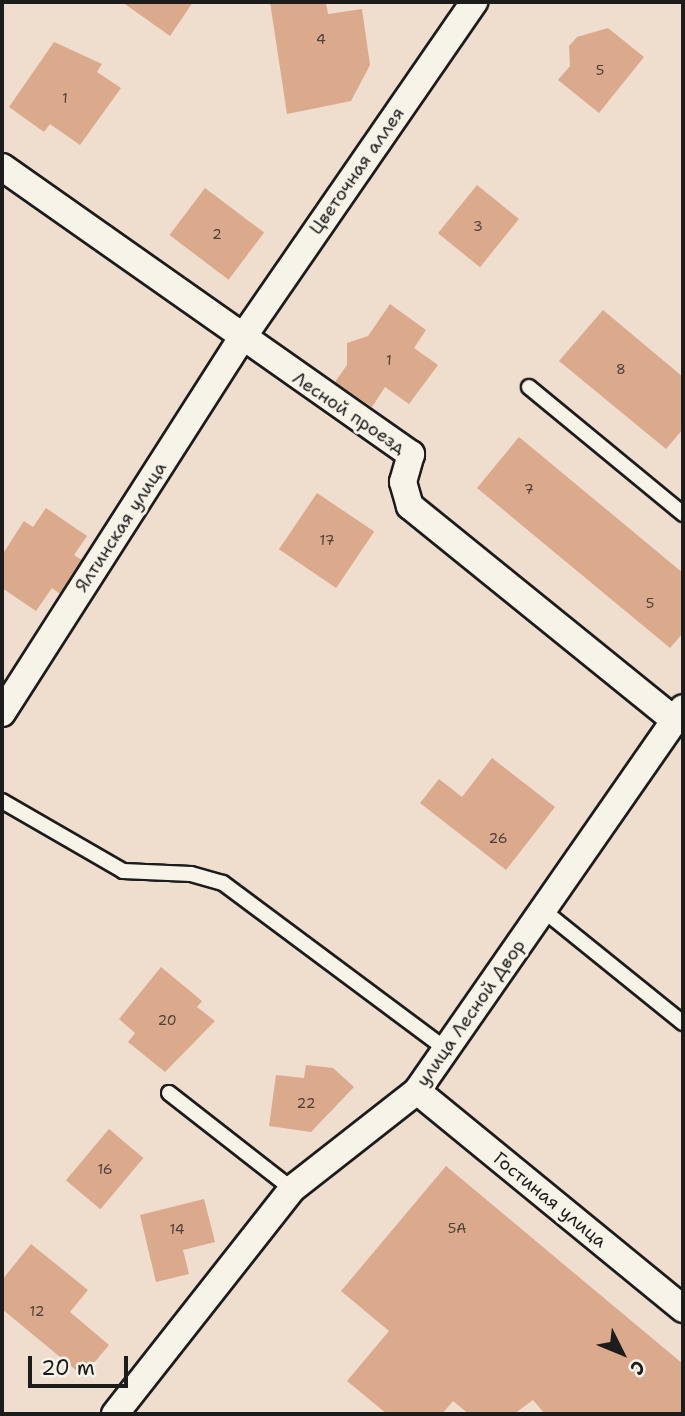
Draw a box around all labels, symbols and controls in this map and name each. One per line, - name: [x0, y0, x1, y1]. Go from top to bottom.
- house number: 4: [316, 31, 326, 47]
- house number: 5: [596, 62, 604, 78]
- house number: 1: [62, 90, 68, 106]
- street label: Цветочная аллея: [305, 103, 409, 239]
- house number: 3: [473, 218, 483, 234]
- house number: 2: [212, 226, 222, 242]
- house number: 1: [386, 352, 392, 368]
- house number: 8: [616, 361, 626, 377]
- street label: Лесной проезд: [288, 367, 410, 459]
- street label: Ялтинская улица: [71, 458, 171, 596]
- house number: 7: [524, 481, 534, 497]
- house number: 17: [320, 532, 334, 548]
- house number: 5: [646, 595, 654, 611]
- house number: 26: [489, 830, 507, 846]
- street label: улица Лесной Двор: [412, 935, 530, 1091]
- house number: 20: [157, 1012, 177, 1028]
- house number: 22: [297, 1095, 315, 1111]
- street label: Гостиная улица: [489, 1148, 611, 1252]
- house number: 16: [97, 1161, 113, 1177]
- house number: 5А: [448, 1220, 466, 1236]
- house number: 14: [169, 1221, 185, 1237]
- house number: 12: [30, 1303, 44, 1319]
- north arrow: [587, 1318, 657, 1388]
- scale bar: [32, 1342, 131, 1386]
- text: 20 m: [41, 1354, 95, 1382]
- text: С: [625, 1355, 651, 1380]

